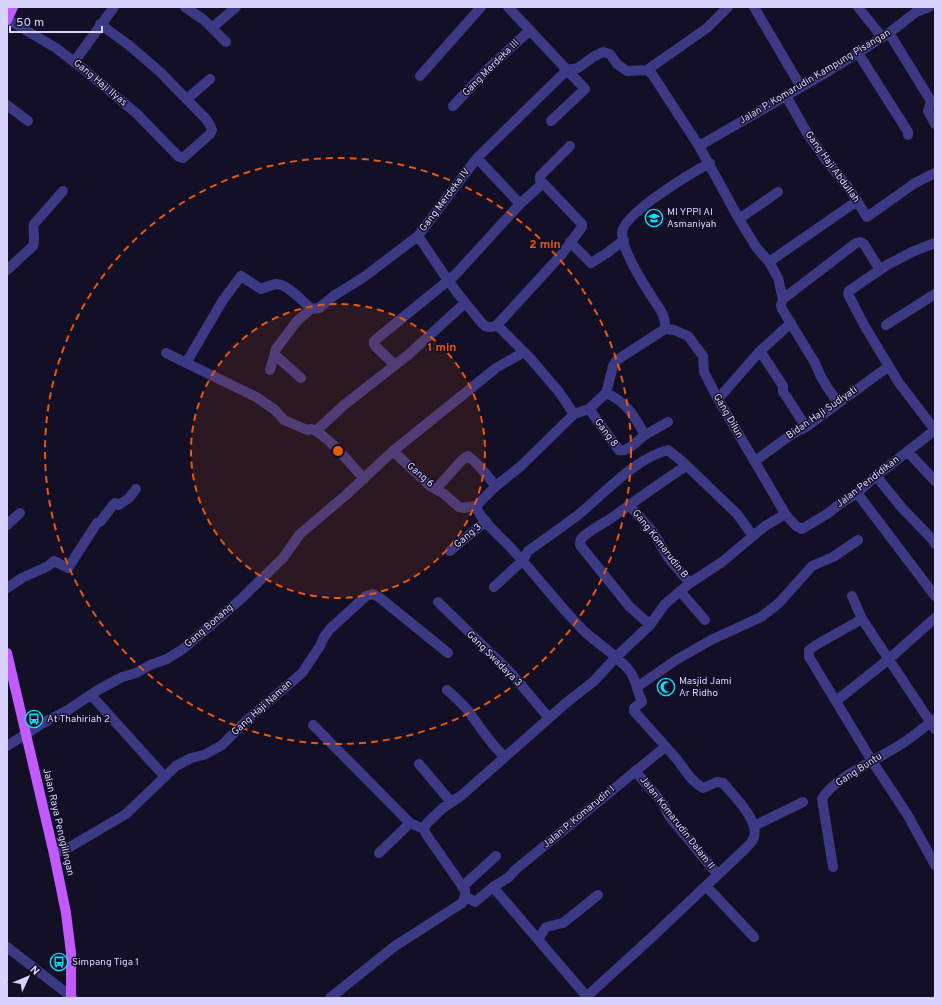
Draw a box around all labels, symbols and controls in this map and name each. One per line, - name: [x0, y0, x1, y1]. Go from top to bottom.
- scale bar: [10, 8, 102, 34]
- text: 50 m: [16, 15, 44, 31]
- street label: Jalan P. Komarudin Kampung Pisangan: [737, 26, 893, 128]
- street label: Gang Merdeka III: [460, 37, 522, 99]
- street label: Gang Haji Ilyas: [70, 57, 130, 109]
- street label: Gang Haji Abdullah: [802, 129, 862, 205]
- street label: Gang Merdeka IV: [417, 165, 473, 234]
- place label: MI YPPI Al Asmaniyah: [667, 206, 717, 231]
- school or university icon: MI YPPI Al Asmaniyah: [644, 208, 664, 228]
- text: 2 min: [529, 237, 561, 253]
- text: 1 min: [428, 340, 456, 356]
- street label: Bidan Haji Sudiyati: [784, 384, 860, 442]
- street label: Gang Dilun: [710, 391, 746, 441]
- street label: Gang 8: [591, 416, 621, 450]
- centre of rings: [331, 444, 345, 458]
- street label: Jalan Pendidikan: [834, 453, 902, 511]
- street label: Gang 6: [404, 460, 436, 490]
- street label: Gang Komarudin B: [629, 507, 691, 581]
- street label: Gang 3: [452, 521, 484, 551]
- street label: Gang Bonang: [182, 601, 236, 651]
- street label: Gang Swadaya 3: [463, 628, 525, 690]
- place label: Masjid Jami Ar Ridho: [679, 675, 732, 700]
- street label: Gang Haji Naman: [229, 677, 295, 739]
- mosque icon: Masjid Jami Ar Ridho: [656, 677, 676, 697]
- bus stop icon: At Thahiriah 2: [24, 709, 44, 729]
- place label: At Thahiriah 2: [47, 713, 110, 726]
- street label: Gang Buntu: [833, 750, 885, 790]
- street label: Jalan Raya Penggilingan: [39, 767, 77, 877]
- street label: Jalan Komarudin Dalam II: [637, 774, 717, 872]
- street label: Jalan P. Komarudin I: [540, 783, 618, 851]
- bus stop icon: Simpang Tiga 1: [49, 952, 69, 972]
- place label: Simpang Tiga 1: [72, 956, 139, 969]
- north arrow: [8, 957, 48, 997]
- text: N: [27, 963, 42, 978]

